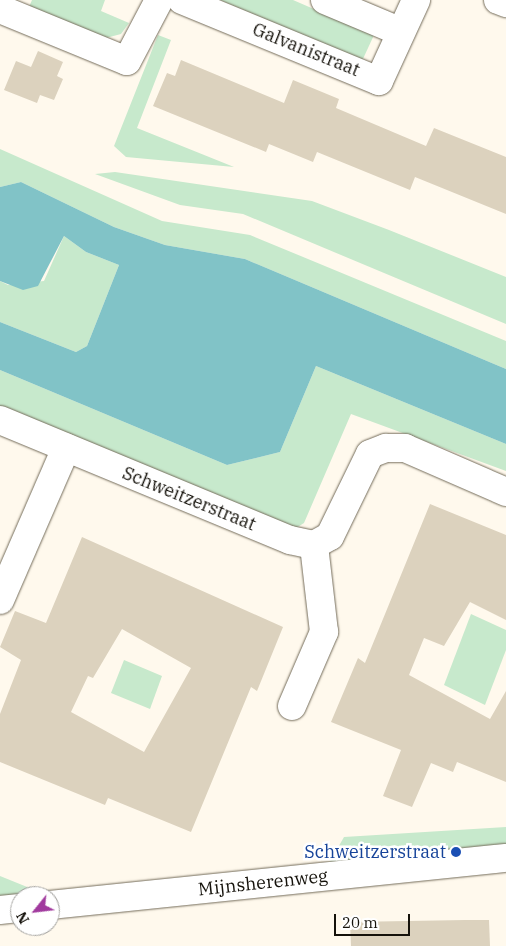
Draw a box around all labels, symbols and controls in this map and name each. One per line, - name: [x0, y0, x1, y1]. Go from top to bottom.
- street label: Galvanistraat: [249, 19, 363, 81]
- street label: Schweitzerstraat: [119, 462, 259, 536]
- place label: Schweitzerstraat: [304, 841, 446, 863]
- marker: Schweitzerstraat: [450, 846, 462, 858]
- street label: Mijnsherenweg: [197, 865, 329, 901]
- north arrow: [10, 886, 60, 936]
- scale bar: [336, 904, 412, 936]
- text: N: [12, 909, 33, 927]
- text: 20 m: [342, 913, 378, 932]

